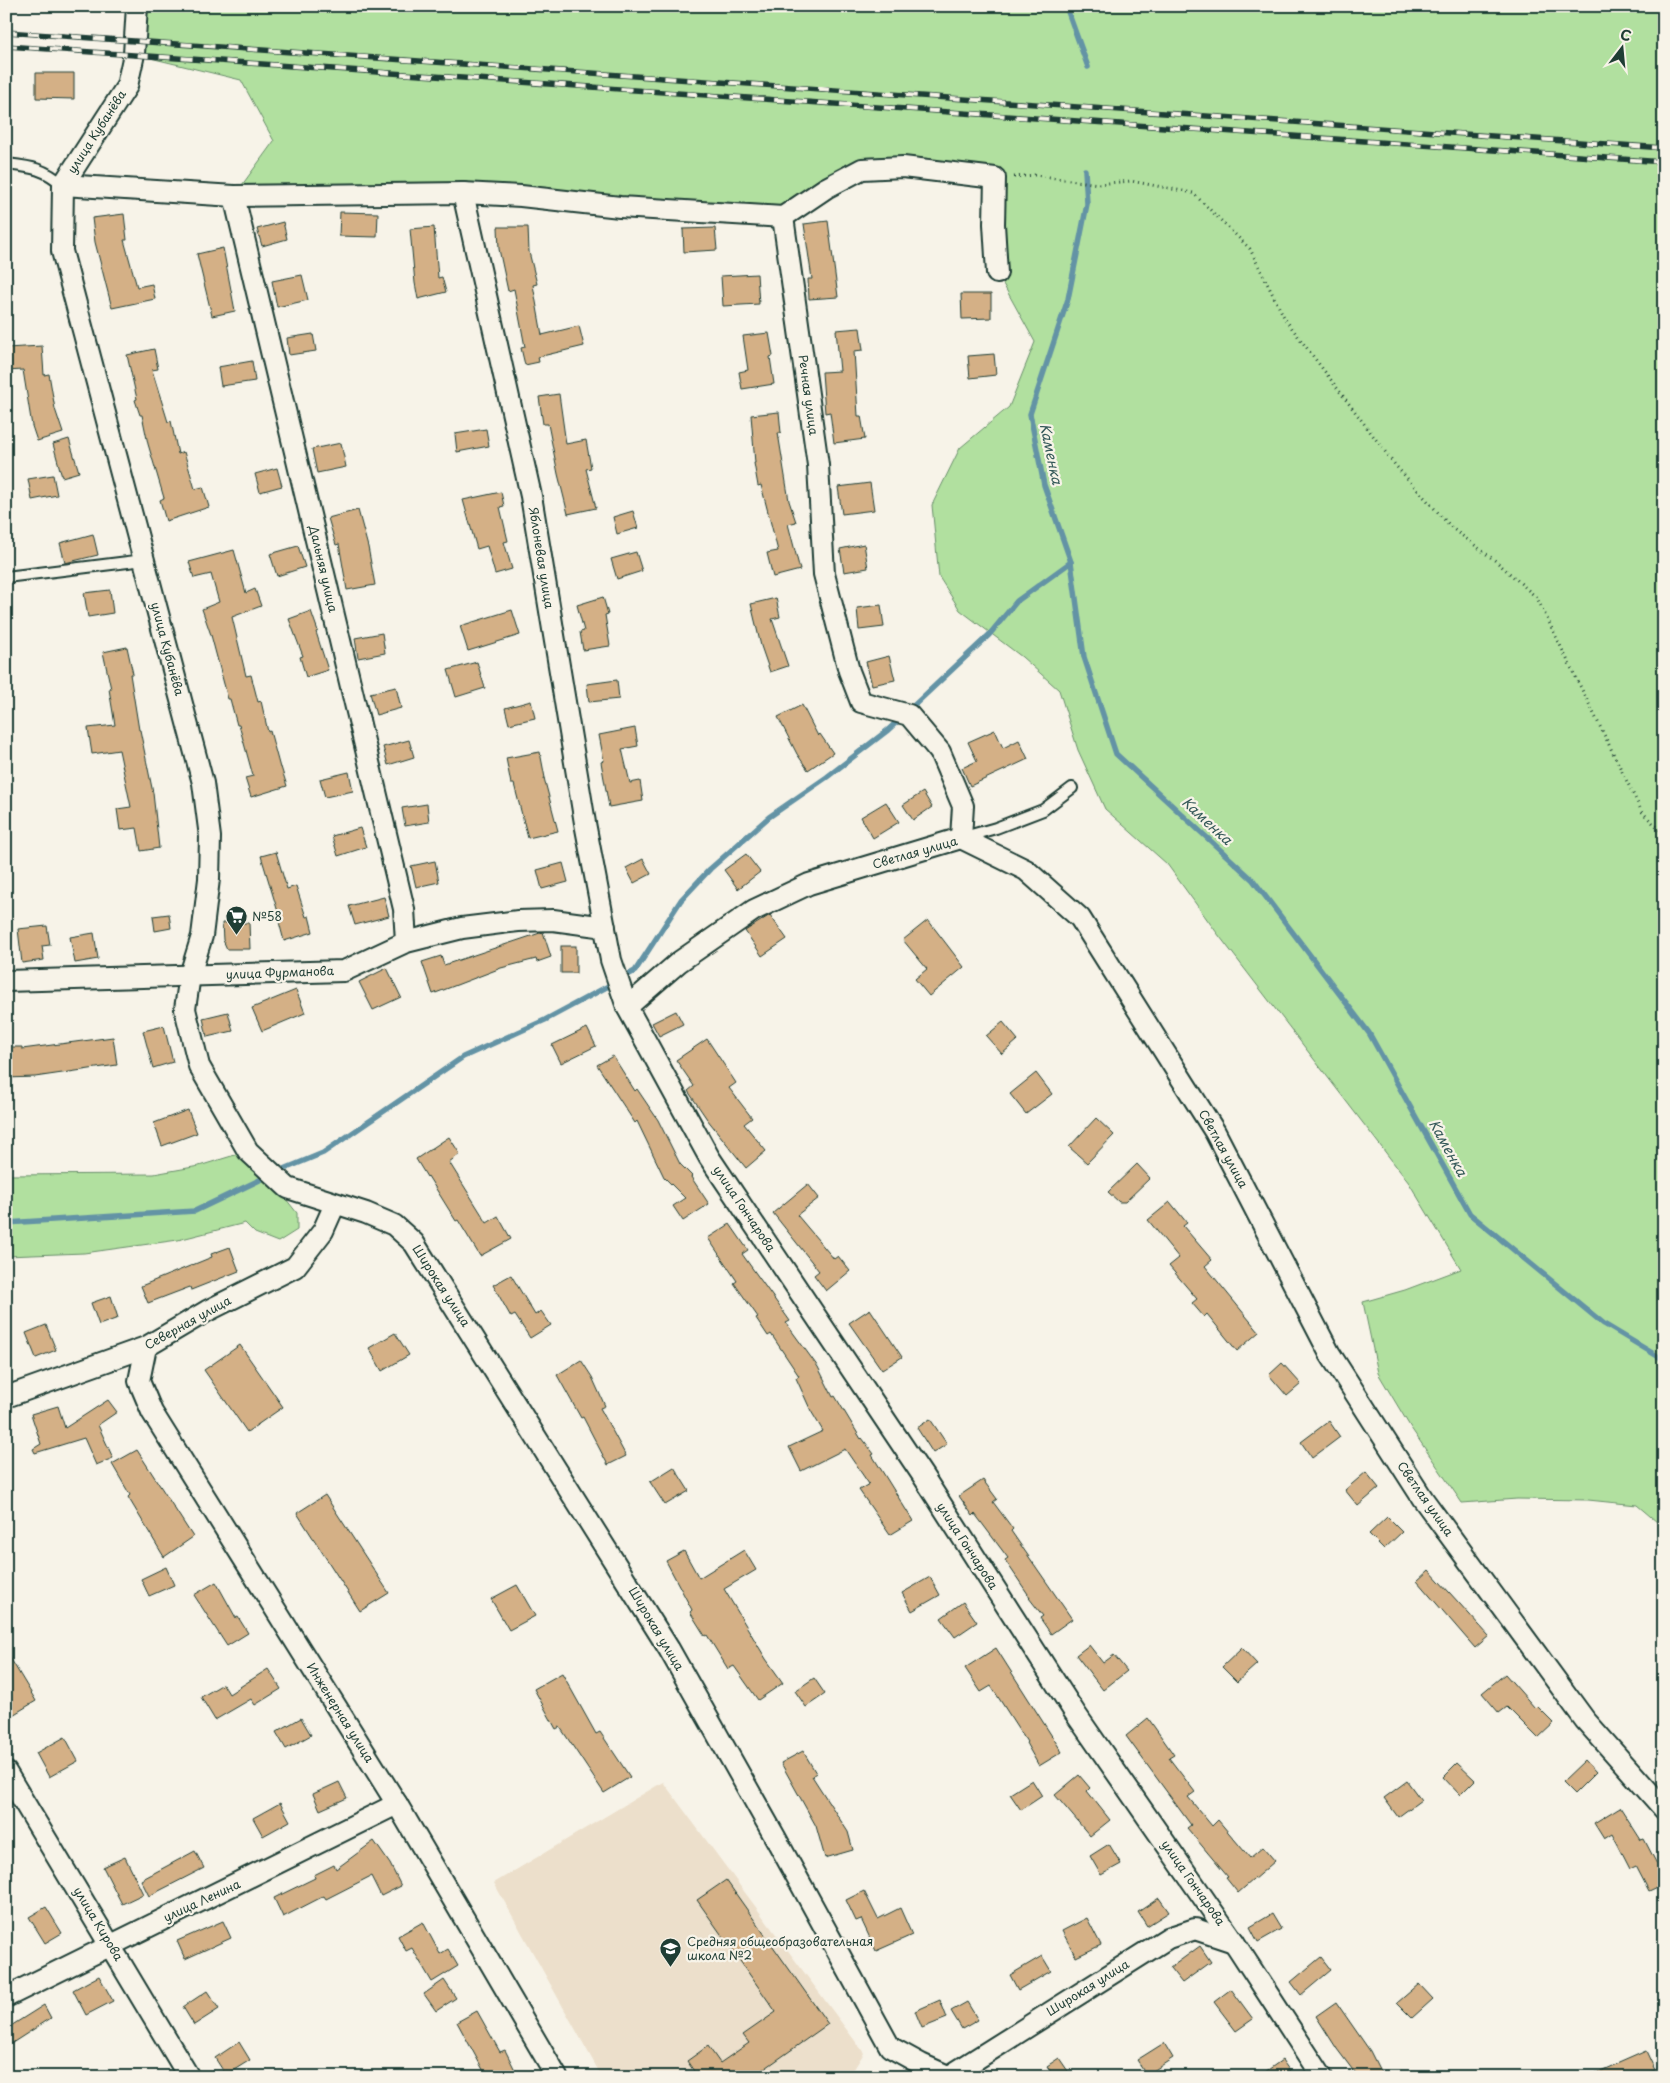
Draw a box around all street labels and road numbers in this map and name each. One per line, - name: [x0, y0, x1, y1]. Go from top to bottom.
- street label: улица Кубанёва: [62, 86, 130, 177]
- street label: Речная улица: [794, 354, 824, 437]
- street label: Яблоневая улица: [525, 506, 559, 610]
- street label: Дальняя улица: [305, 523, 343, 614]
- street label: улица Кубанёва: [147, 600, 189, 698]
- street label: Светлая улица: [870, 831, 960, 873]
- street label: улица Фурманова: [226, 961, 335, 983]
- street label: Светлая улица: [1195, 1106, 1253, 1192]
- street label: улица Гончарова: [709, 1162, 781, 1256]
- street label: Широкая улица: [409, 1241, 475, 1330]
- street label: Северная улица: [141, 1291, 234, 1353]
- street label: Светлая улица: [1393, 1457, 1459, 1540]
- street label: улица Гончарова: [933, 1498, 1003, 1593]
- street label: Широкая улица: [625, 1583, 689, 1674]
- street label: Инженерная улица: [303, 1659, 379, 1766]
- street label: улица Гончарова: [1158, 1836, 1230, 1929]
- street label: улица Ленина: [160, 1874, 244, 1926]
- street label: улица Кирова: [70, 1883, 128, 1964]
- street label: Широкая улица: [1043, 1954, 1133, 2020]

